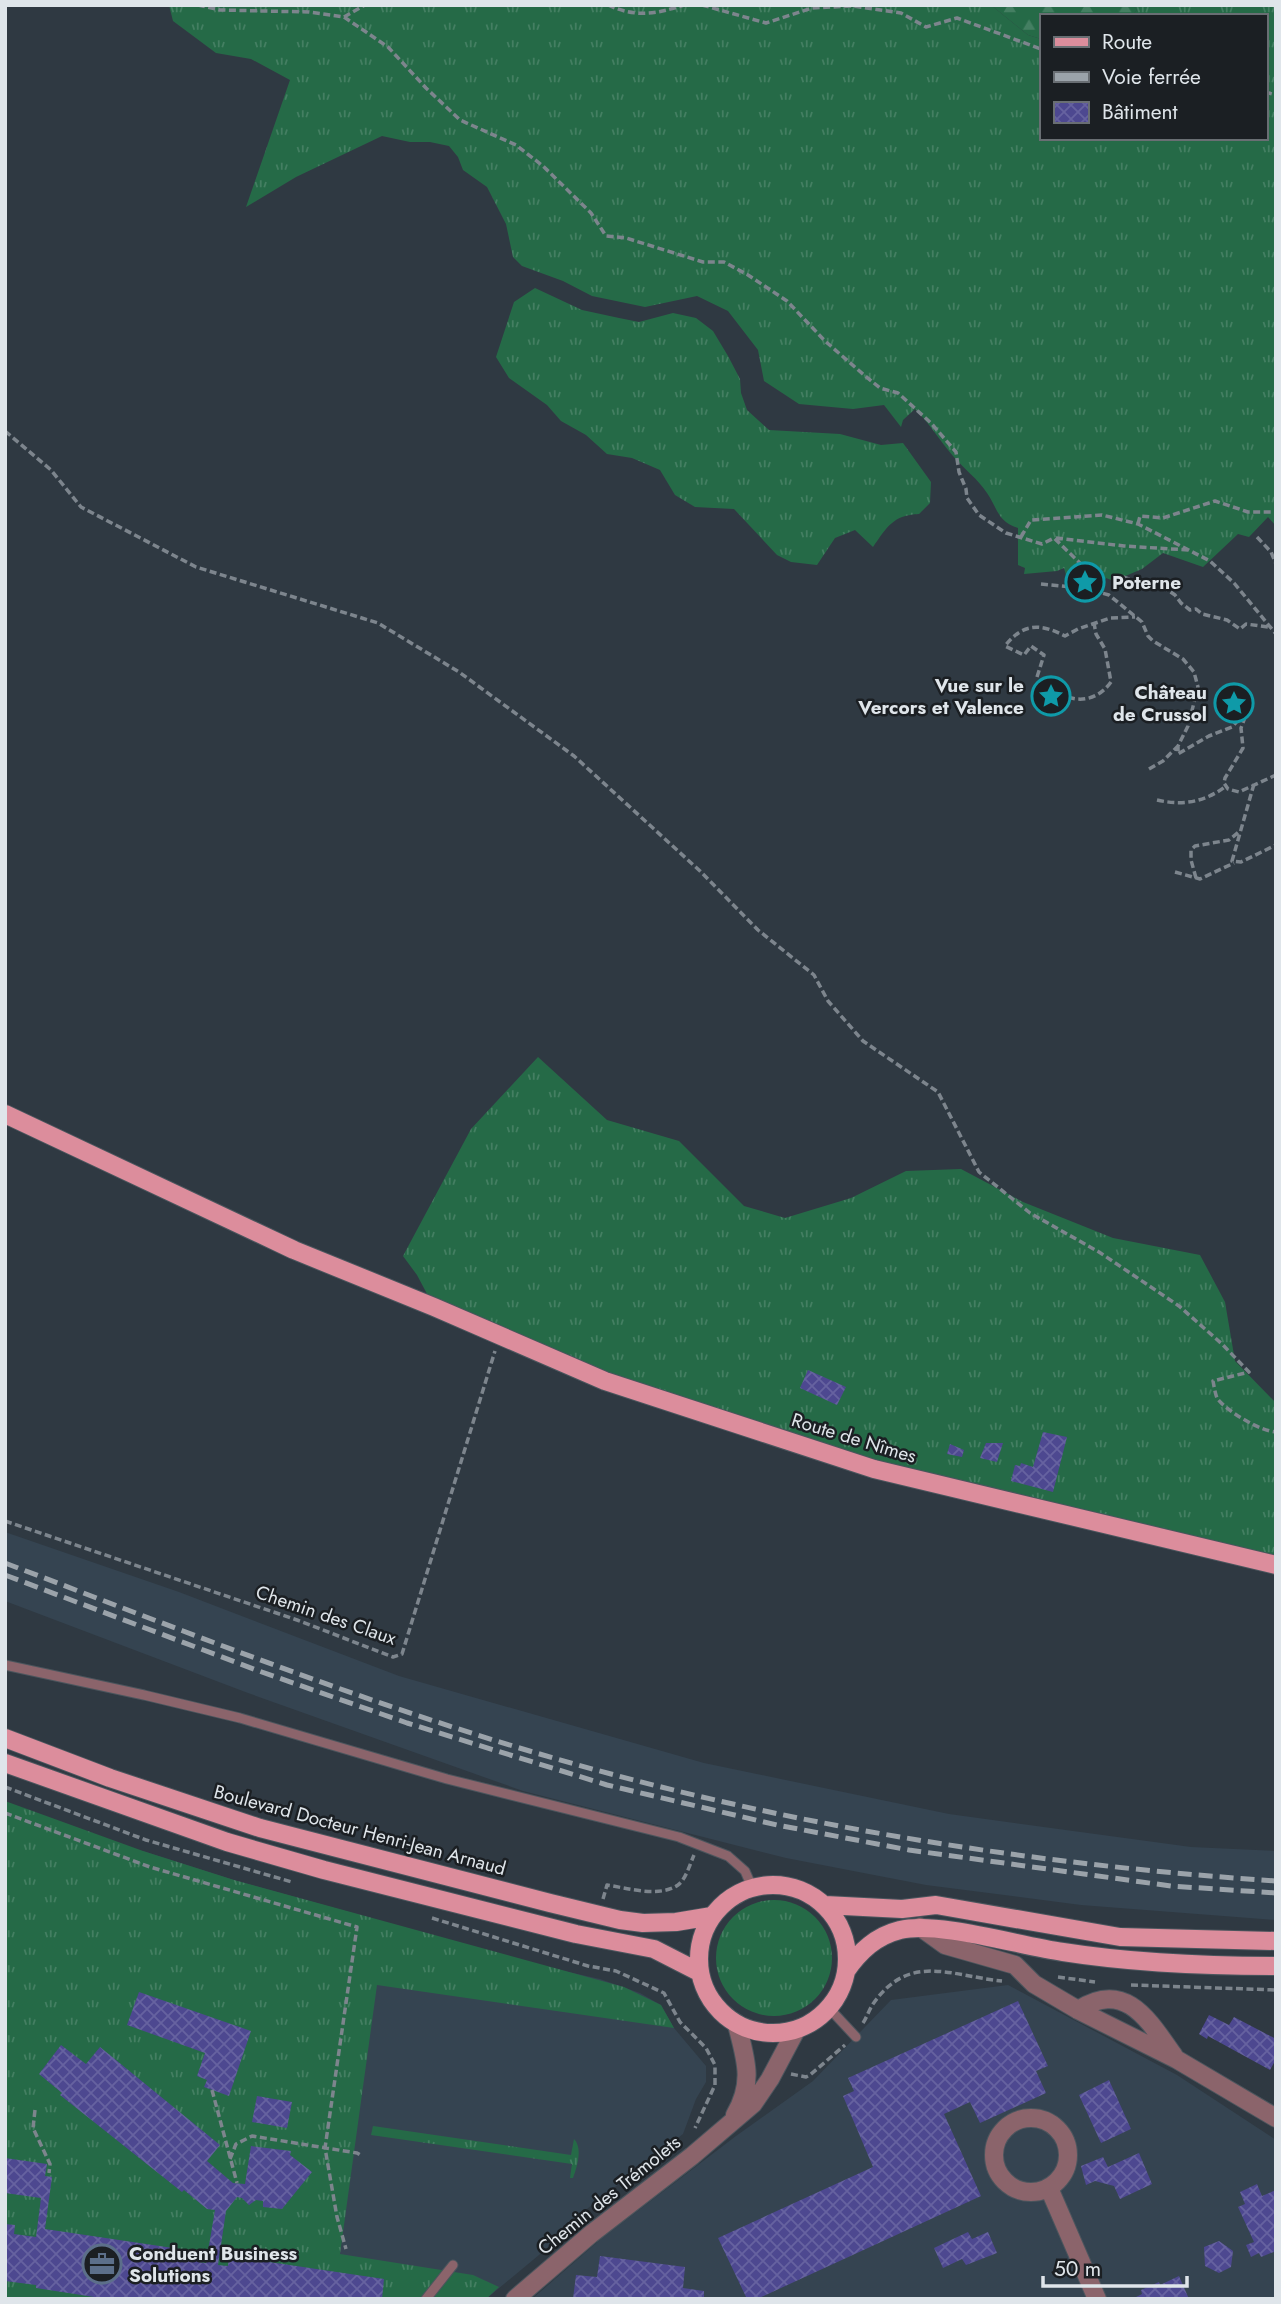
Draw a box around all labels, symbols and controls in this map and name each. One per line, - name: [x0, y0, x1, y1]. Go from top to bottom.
- legend: [1040, 14, 1267, 140]
- text: Route: [1102, 27, 1152, 57]
- text: Voie ferrée: [1102, 62, 1201, 92]
- text: Bâtiment: [1102, 97, 1178, 127]
- place icon: Poterne: [1064, 561, 1106, 603]
- place label: Poterne: [1112, 569, 1181, 596]
- place label: Vue sur le Vercors et Valence: [857, 672, 1024, 721]
- place icon: Vue sur le Vercors et Valence: [1030, 675, 1072, 717]
- place label: Château de Crussol: [1113, 679, 1207, 728]
- place icon: Château de Crussol: [1213, 682, 1255, 724]
- street label: Route de Nîmes: [788, 1406, 920, 1470]
- street label: Chemin des Claux: [252, 1578, 400, 1652]
- street label: Boulevard Docteur Henri-Jean Arnaud: [211, 1778, 509, 1882]
- street label: Chemin des Trémolets: [532, 2129, 687, 2261]
- place label: Conduent Business Solutions: [129, 2240, 298, 2289]
- office icon: Conduent Business Solutions: [81, 2243, 123, 2285]
- scale bar: [1043, 2244, 1186, 2288]
- text: 50 m: [1054, 2254, 1101, 2284]

